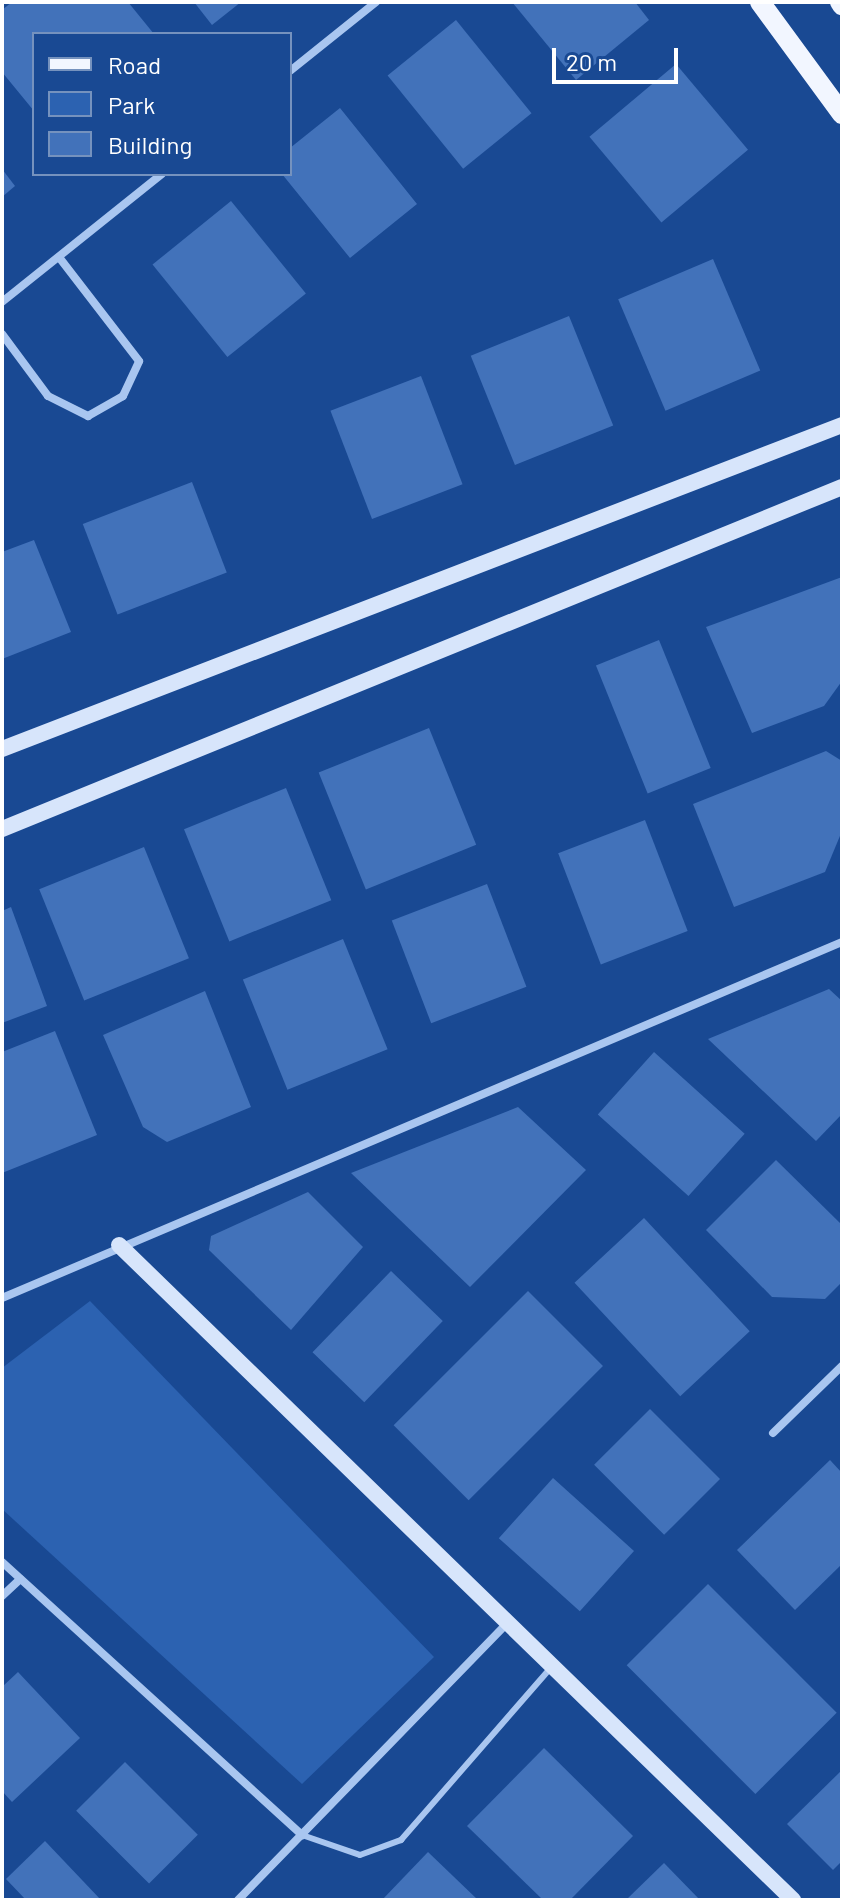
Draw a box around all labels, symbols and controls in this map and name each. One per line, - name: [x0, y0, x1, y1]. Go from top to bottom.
- legend: [32, 32, 292, 176]
- scale bar: [556, 32, 682, 82]
- text: 20 m: [566, 47, 617, 76]
- text: Road: [108, 50, 161, 79]
- text: Park: [108, 90, 155, 119]
- text: Building: [108, 130, 192, 159]

